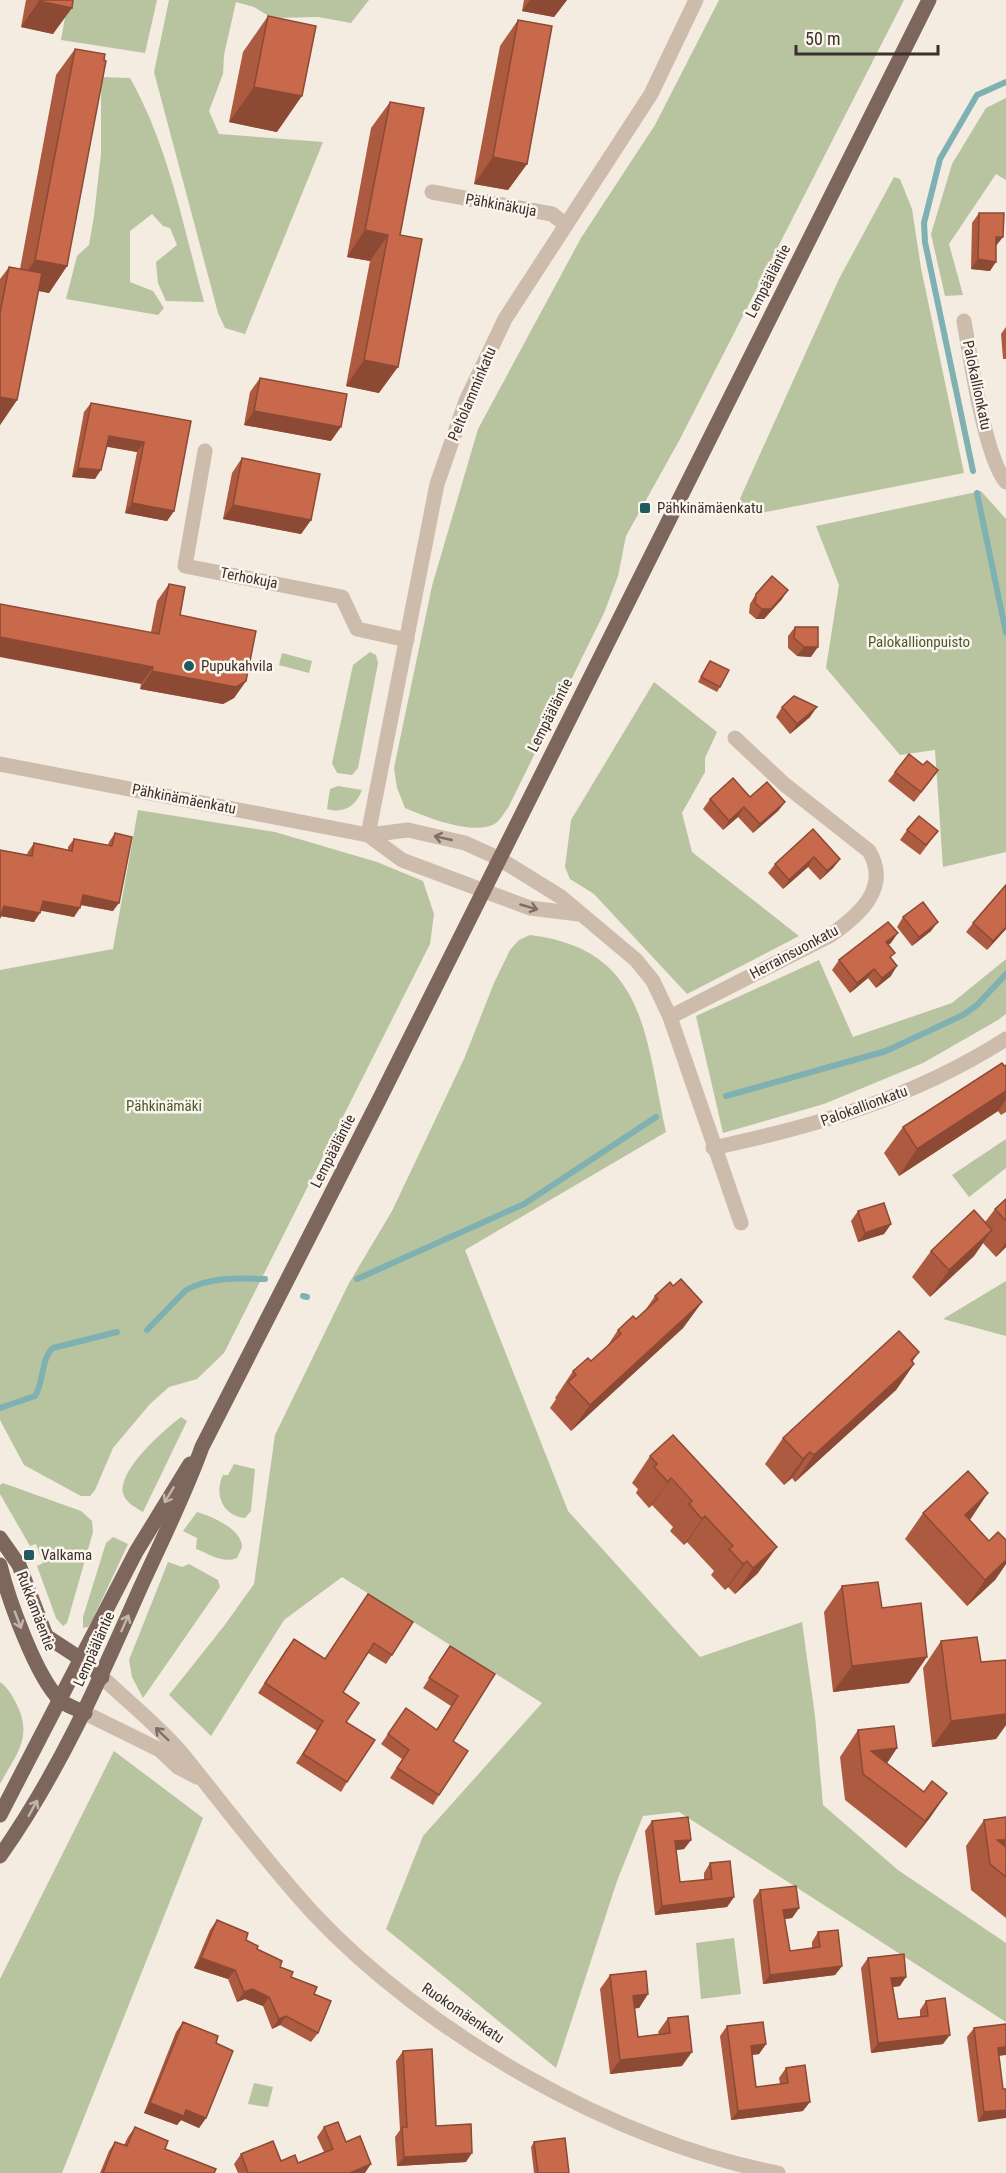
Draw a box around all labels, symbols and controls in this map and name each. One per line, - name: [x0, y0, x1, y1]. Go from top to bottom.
- scale bar: [796, 18, 938, 56]
- text: 50 m: [805, 28, 840, 49]
- street label: Pähkinäkuja: [464, 190, 538, 220]
- street label: Lempääläntie: [742, 241, 794, 321]
- street label: Palokallionkatu: [959, 339, 995, 431]
- street label: Peltolamminkatu: [444, 344, 500, 444]
- place label: Pähkinämäenkatu: [657, 499, 763, 517]
- marker: Pähkinämäenkatu: [638, 501, 652, 515]
- street label: Terhokuja: [219, 564, 279, 592]
- park label: Palokallionpuisto: [868, 633, 970, 651]
- place label: Pupukahvila: [201, 657, 273, 675]
- marker: Pupukahvila: [182, 659, 196, 673]
- street label: Lempääläntie: [524, 675, 576, 755]
- street label: Pähkinämäenkatu: [130, 780, 238, 818]
- one-way arrow: [434, 831, 453, 843]
- one-way arrow: [520, 902, 539, 913]
- street label: Herrainsuonkatu: [747, 921, 841, 983]
- street label: Palokallionkatu: [818, 1082, 910, 1130]
- park label: Pähkinämäki: [126, 1097, 202, 1115]
- street label: Lempääläntie: [307, 1111, 359, 1191]
- one-way arrow: [163, 1486, 175, 1503]
- place label: Valkama: [41, 1546, 92, 1564]
- marker: Valkama: [22, 1548, 36, 1562]
- street label: Rukkamäentie: [13, 1569, 59, 1653]
- street label: Lempääläntie: [69, 1609, 119, 1689]
- one-way arrow: [13, 1610, 24, 1629]
- one-way arrow: [119, 1615, 131, 1633]
- one-way arrow: [154, 1727, 169, 1741]
- one-way arrow: [27, 1800, 39, 1817]
- street label: Ruokomäenkatu: [418, 1979, 508, 2047]

